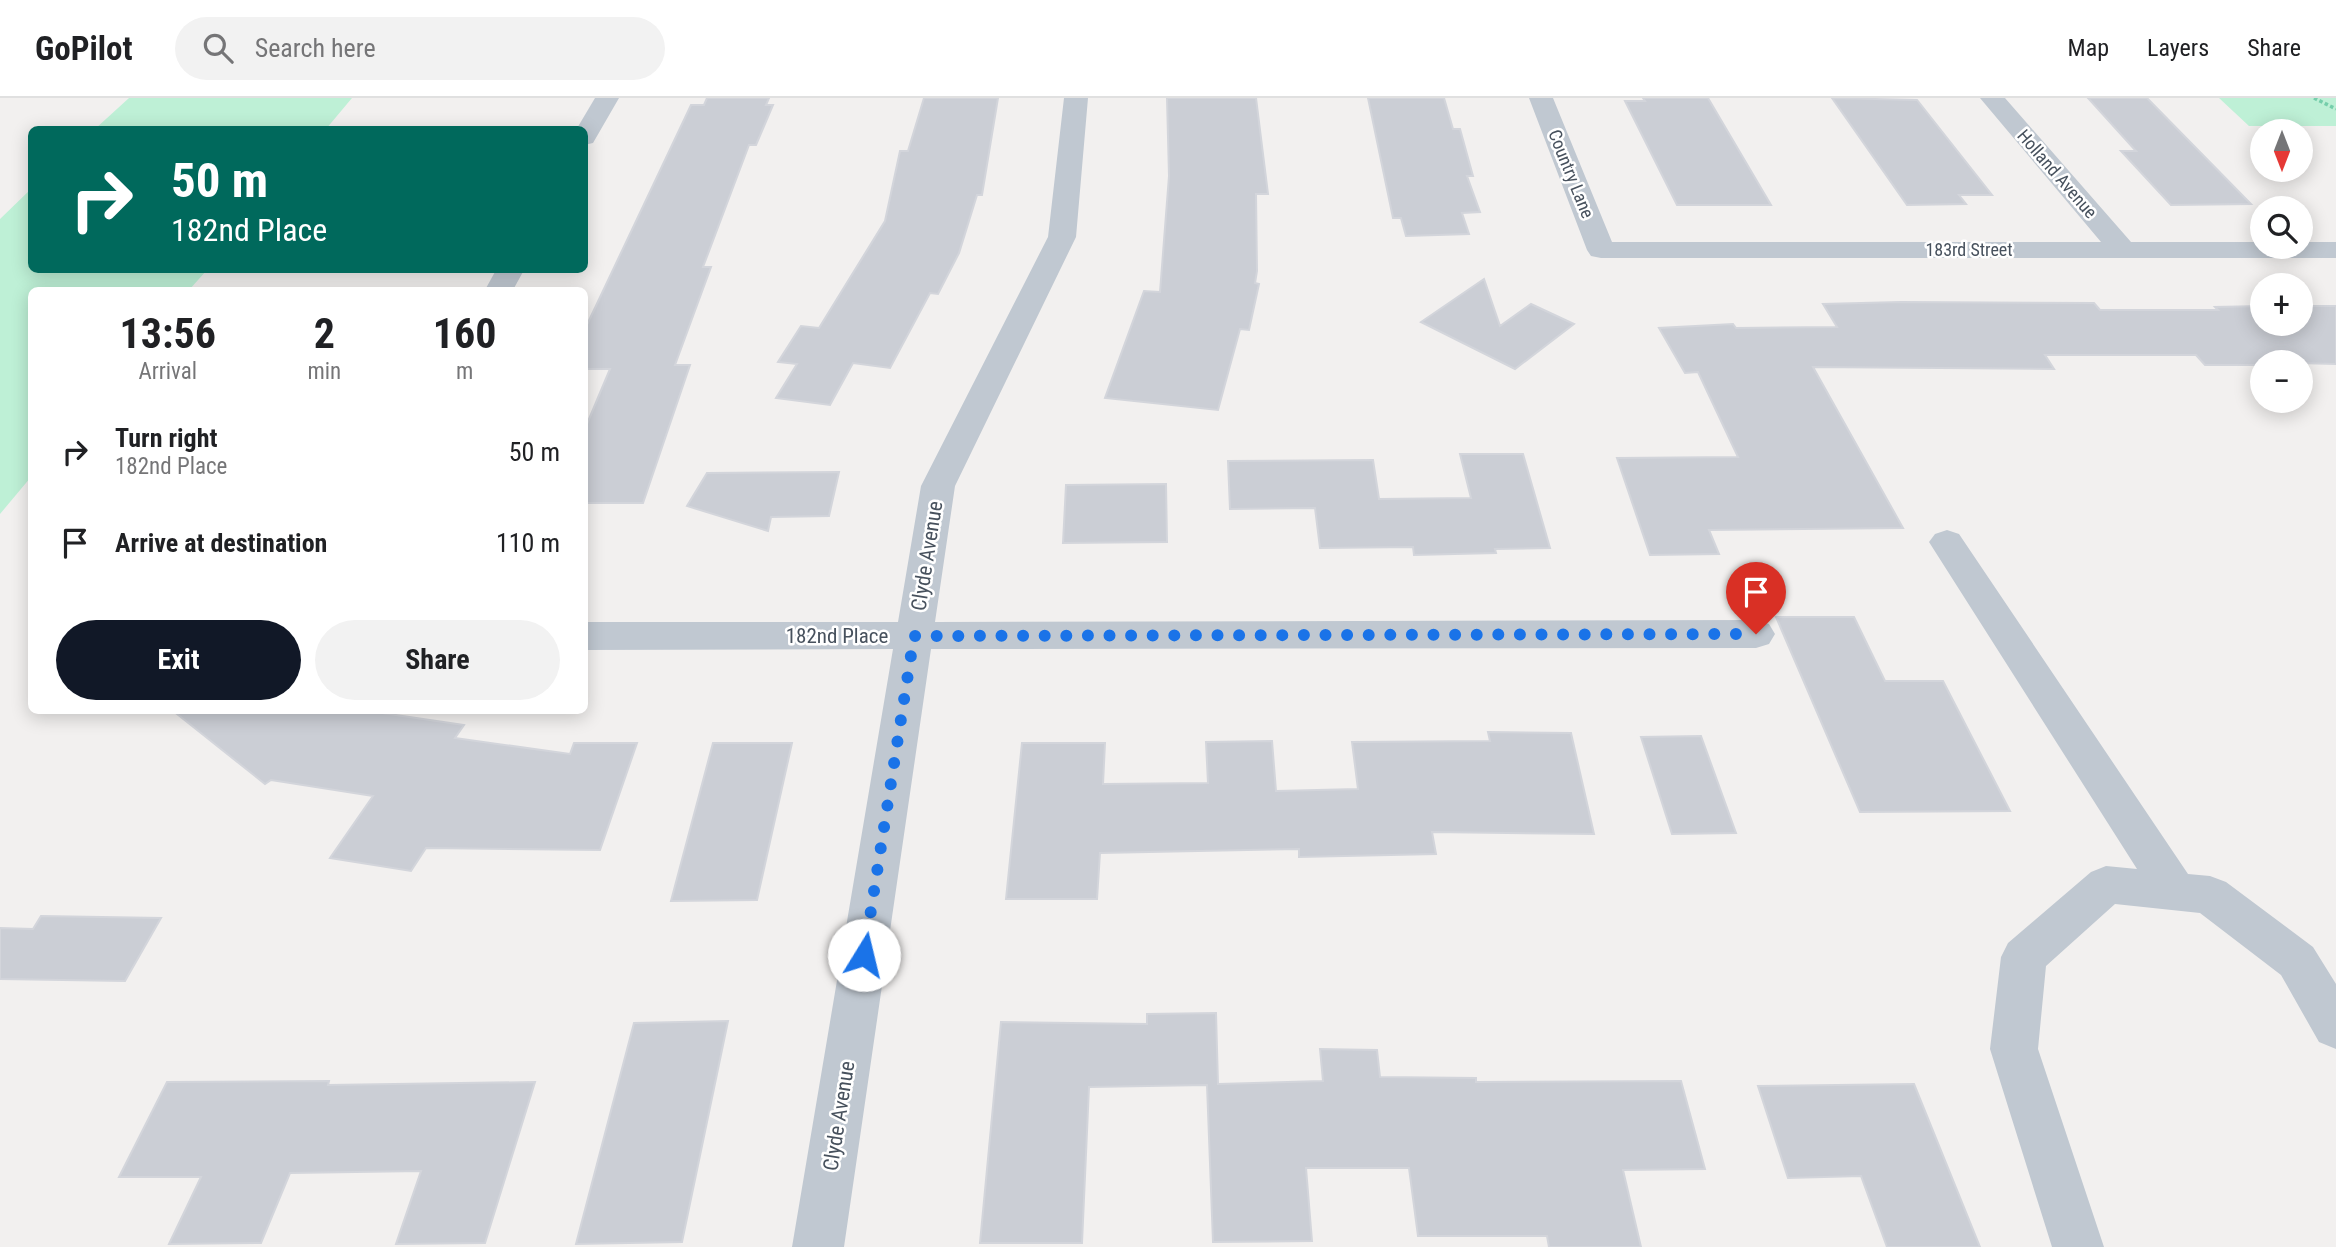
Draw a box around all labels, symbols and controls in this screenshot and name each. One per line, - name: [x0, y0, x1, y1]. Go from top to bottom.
- search box: [175, 17, 665, 80]
- text: GoPilot: [35, 29, 133, 68]
- icon: search: [199, 29, 237, 67]
- text: Search here: [255, 33, 376, 63]
- text: Map: [2068, 34, 2109, 62]
- text: Layers: [2147, 34, 2209, 62]
- text: Share: [2247, 34, 2301, 62]
- north arrow: [2250, 119, 2314, 182]
- map controls: [2250, 119, 2313, 413]
- street label: Holland Avenue: [2013, 125, 2102, 222]
- street label: Country Lane: [1544, 126, 1599, 221]
- text: 50 m: [171, 152, 268, 209]
- icon: right: [56, 154, 147, 245]
- button: search: [2250, 196, 2313, 259]
- text: 182nd Place: [171, 211, 327, 249]
- street label: 183rd Street: [1925, 239, 2013, 260]
- button: +: [2250, 273, 2313, 336]
- text: 13:56: [120, 309, 216, 358]
- text: 2: [314, 309, 335, 358]
- text: 160: [433, 309, 496, 358]
- button: −: [2250, 350, 2313, 413]
- text: Arrival: [138, 358, 197, 385]
- text: min: [307, 358, 341, 385]
- text: m: [456, 358, 473, 385]
- text: Turn right: [115, 423, 217, 453]
- icon: right: [56, 433, 94, 471]
- text: 50 m: [509, 437, 560, 467]
- text: 182nd Place: [115, 453, 227, 480]
- street label: Clyde Avenue: [906, 499, 948, 613]
- icon: arrive: [56, 524, 94, 562]
- text: Arrive at destination: [115, 528, 327, 558]
- text: 110 m: [496, 528, 560, 558]
- pin: [1726, 562, 1786, 634]
- icon: arrive: [1737, 573, 1775, 611]
- button: Exit: [56, 620, 301, 700]
- button: Share: [315, 620, 560, 700]
- street label: 182nd Place: [786, 624, 888, 648]
- position arrow: [827, 918, 901, 992]
- street label: Clyde Avenue: [818, 1059, 860, 1173]

